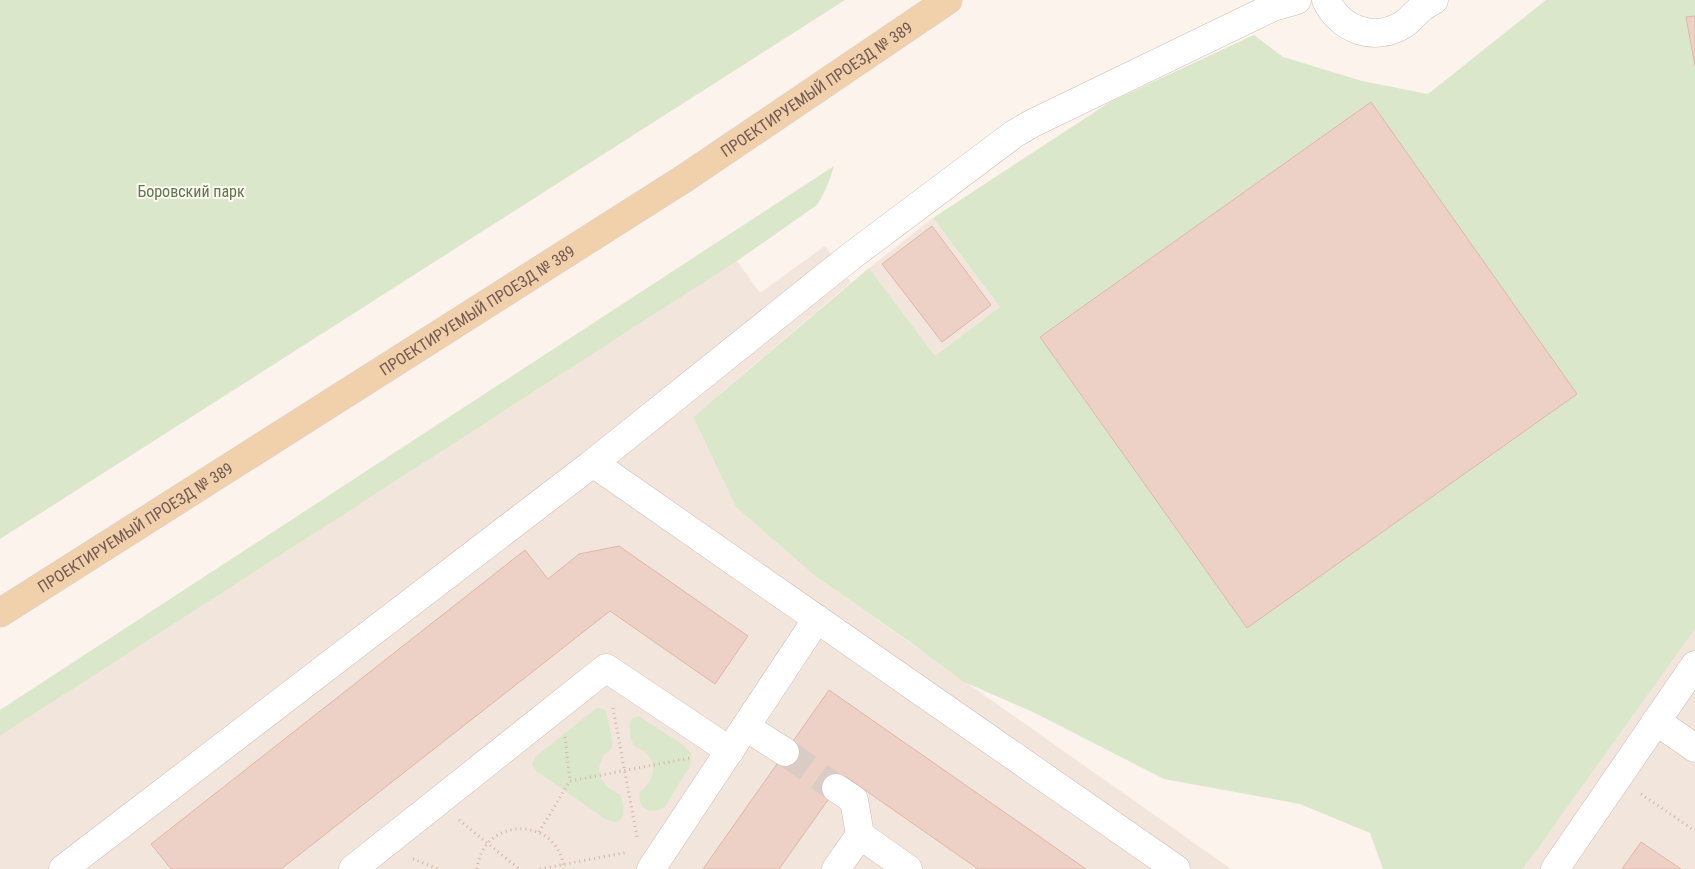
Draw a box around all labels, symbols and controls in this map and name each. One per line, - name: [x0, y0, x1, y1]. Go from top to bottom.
- street label: ПРОЕКТИРУЕМЫЙ ПРОЕЗД № 389: [717, 18, 916, 161]
- park label: Боровский парк: [137, 182, 245, 201]
- street label: ПРОЕКТИРУЕМЫЙ ПРОЕЗД № 389: [376, 242, 578, 380]
- street label: ПРОЕКТИРУЕМЫЙ ПРОЕЗД № 389: [34, 459, 236, 597]

